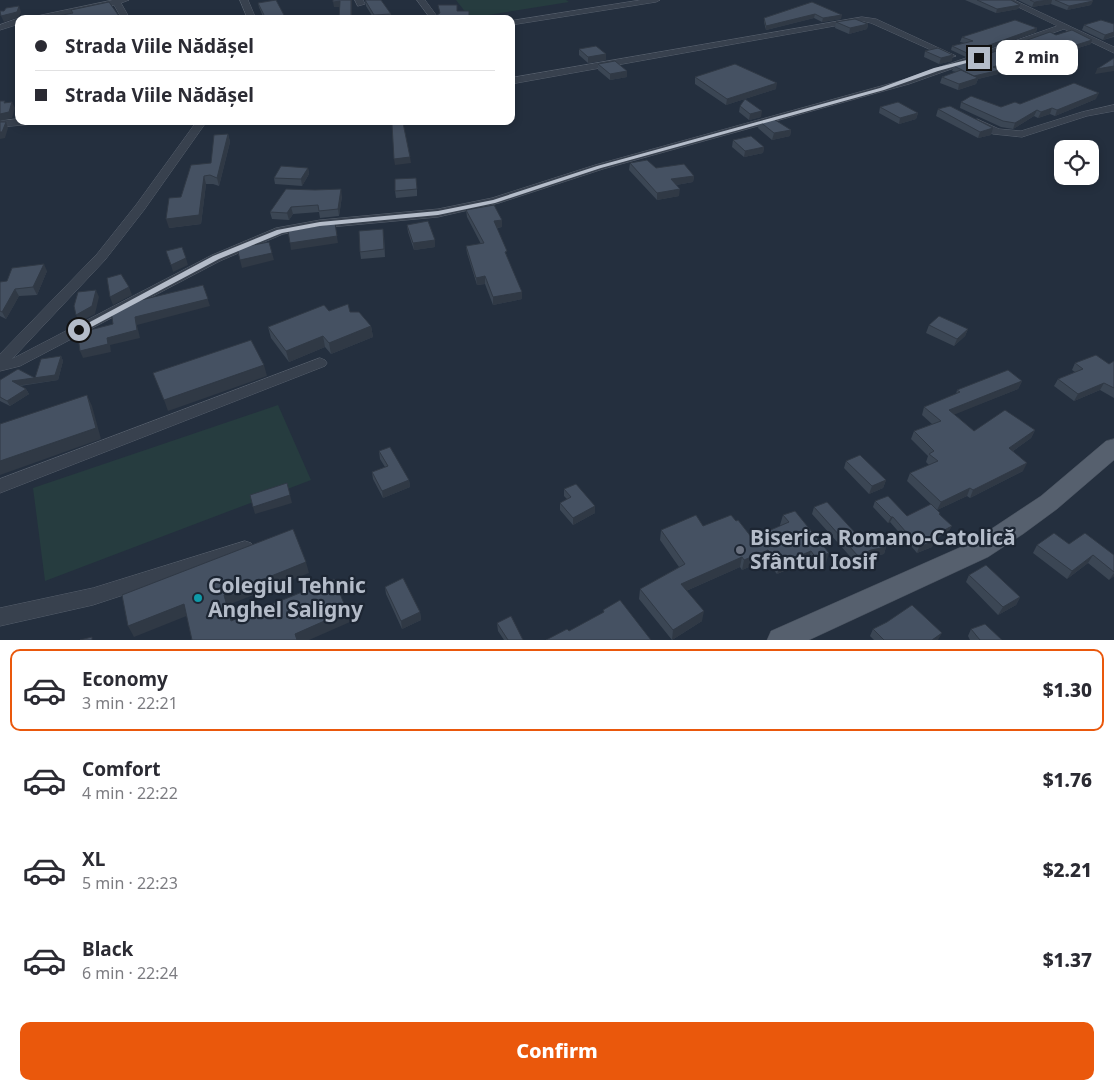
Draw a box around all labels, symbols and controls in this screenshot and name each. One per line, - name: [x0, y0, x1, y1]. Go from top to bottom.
- text: Strada Viile Nădășel: [65, 33, 254, 59]
- callout: 2 min: [996, 40, 1079, 76]
- text: 2 min: [1015, 46, 1059, 68]
- route end: [968, 47, 990, 69]
- text: Strada Viile Nădășel: [65, 82, 254, 108]
- map controls: [1054, 140, 1099, 185]
- button: locate: [1054, 140, 1099, 185]
- route start: [68, 319, 90, 341]
- place label: Biserica Romano-Catolică Sfântul Iosif: [750, 523, 1016, 575]
- marker: Biserica Romano-Catolică Sfântul Iosif: [734, 544, 746, 556]
- place label: Colegiul Tehnic Anghel Saligny: [208, 571, 366, 623]
- marker: Colegiul Tehnic Anghel Saligny: [192, 592, 204, 604]
- text: Economy: [82, 666, 168, 692]
- icon: car: [22, 668, 67, 713]
- text: $1.30: [1043, 677, 1092, 703]
- text: 3 min · 22:21: [82, 692, 178, 714]
- text: Comfort: [82, 756, 161, 782]
- icon: car: [22, 758, 67, 803]
- text: $1.76: [1043, 767, 1092, 793]
- text: 4 min · 22:22: [82, 782, 178, 804]
- text: XL: [82, 846, 105, 872]
- icon: car: [22, 848, 67, 893]
- text: $2.21: [1043, 857, 1092, 883]
- text: 5 min · 22:23: [82, 872, 178, 894]
- text: Black: [82, 936, 133, 962]
- icon: car: [22, 938, 67, 983]
- text: $1.37: [1043, 947, 1092, 973]
- text: 6 min · 22:24: [82, 962, 178, 984]
- button: Confirm: [20, 1022, 1094, 1080]

